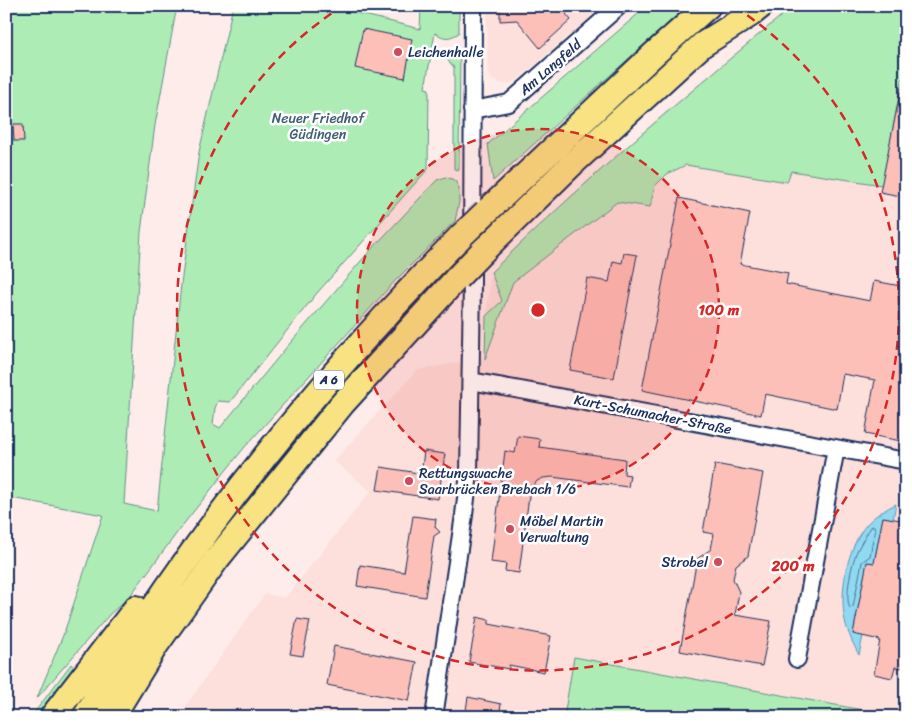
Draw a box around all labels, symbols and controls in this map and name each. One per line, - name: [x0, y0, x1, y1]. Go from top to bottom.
- street label: Am Langfeld: [513, 32, 589, 103]
- place label: Leichenhalle: [408, 40, 484, 65]
- marker: Leichenhalle: [392, 46, 404, 58]
- park label: Neuer Friedhof Güdingen: [272, 106, 366, 147]
- text: 100 m: [699, 297, 740, 323]
- centre of rings: [529, 301, 547, 319]
- road number: A 6: [314, 370, 344, 390]
- street label: Kurt-Schumacher-Straße: [572, 387, 734, 442]
- place label: Rettungswache Saarbrücken Brebach 1/6: [419, 461, 576, 502]
- marker: Rettungswache Saarbrücken Brebach 1/6: [403, 475, 415, 487]
- place label: Möbel Martin Verwaltung: [520, 509, 604, 550]
- marker: Möbel Martin Verwaltung: [504, 523, 516, 535]
- place label: Strobel: [662, 550, 709, 575]
- text: 200 m: [770, 553, 815, 579]
- marker: Strobel: [712, 556, 724, 568]

